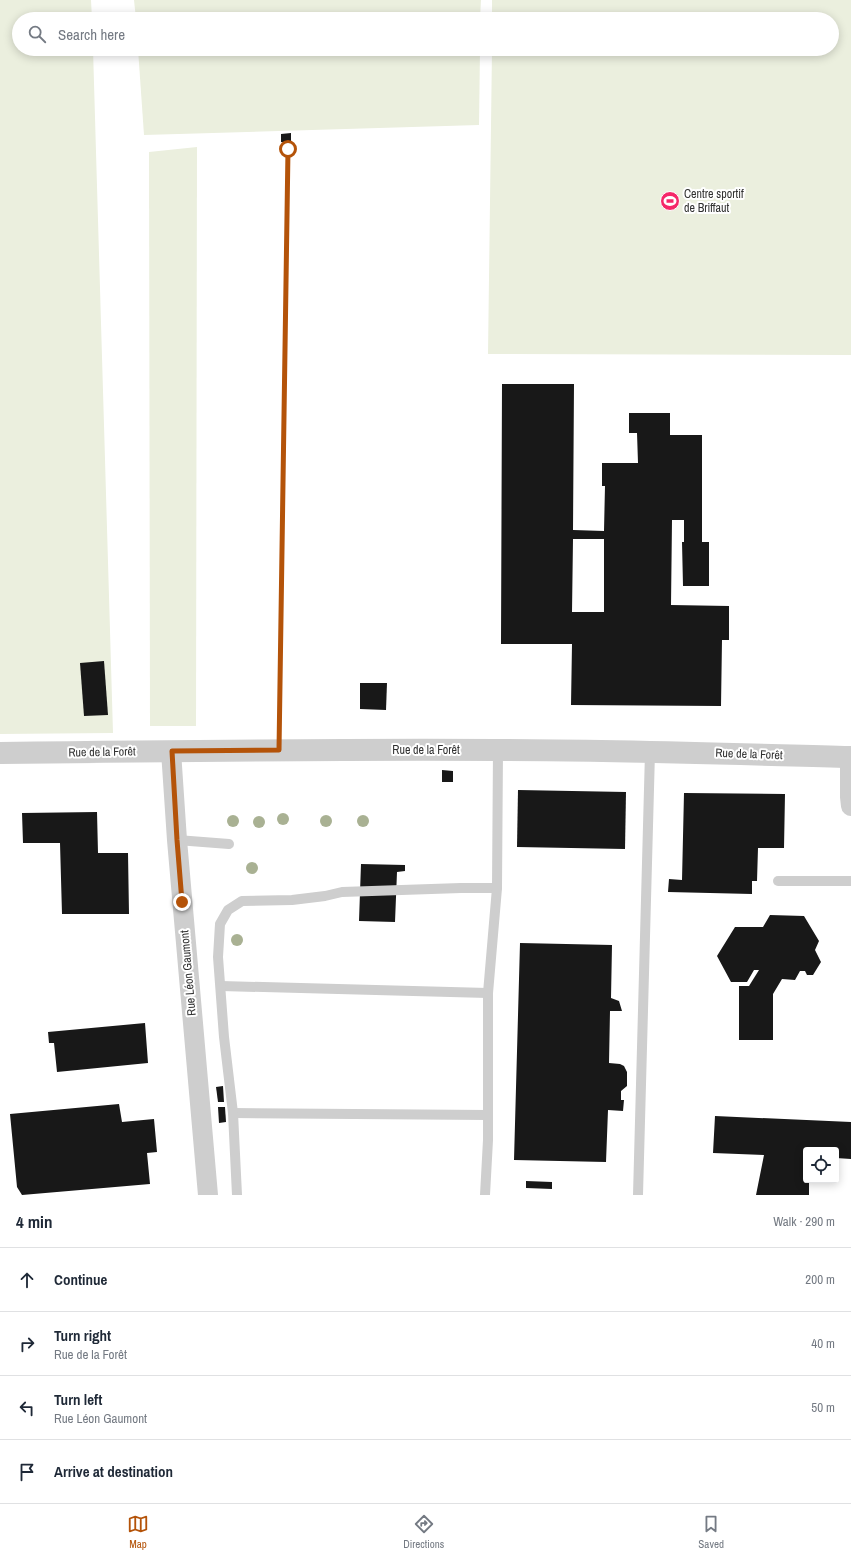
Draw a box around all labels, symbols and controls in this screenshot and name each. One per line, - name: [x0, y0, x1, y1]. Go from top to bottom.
- search box: [12, 12, 839, 56]
- icon: search: [26, 23, 48, 45]
- text: Search here: [58, 24, 125, 45]
- route start: [279, 140, 297, 158]
- place label: Centre sportif de Briffaut: [684, 186, 744, 216]
- sports icon: Centre sportif de Briffaut: [659, 190, 681, 212]
- street label: Rue de la Forêt: [392, 742, 460, 758]
- street label: Rue de la Forêt: [68, 743, 136, 761]
- street label: Rue de la Forêt: [715, 745, 783, 763]
- route end: [173, 893, 191, 911]
- street label: Rue Léon Gaumont: [176, 929, 200, 1016]
- map controls: [803, 1147, 839, 1183]
- button: locate: [803, 1147, 839, 1183]
- text: 4 min: [16, 1210, 52, 1233]
- text: Walk · 290 m: [773, 1213, 835, 1230]
- icon: ahead: [16, 1269, 38, 1291]
- text: Continue: [54, 1269, 107, 1290]
- text: 200 m: [805, 1271, 835, 1288]
- text: Turn right: [54, 1325, 111, 1346]
- icon: right: [16, 1333, 38, 1355]
- text: 40 m: [811, 1335, 835, 1352]
- text: Rue de la Forêt: [54, 1346, 127, 1363]
- text: Turn left: [54, 1389, 102, 1410]
- icon: left: [16, 1397, 38, 1419]
- text: 50 m: [811, 1399, 835, 1416]
- text: Rue Léon Gaumont: [54, 1410, 147, 1427]
- icon: arrive: [16, 1461, 38, 1483]
- text: Arrive at destination: [54, 1461, 173, 1482]
- tab: Map: [127, 1513, 149, 1551]
- tab: Directions: [403, 1513, 444, 1551]
- tab: Saved: [698, 1513, 724, 1551]

